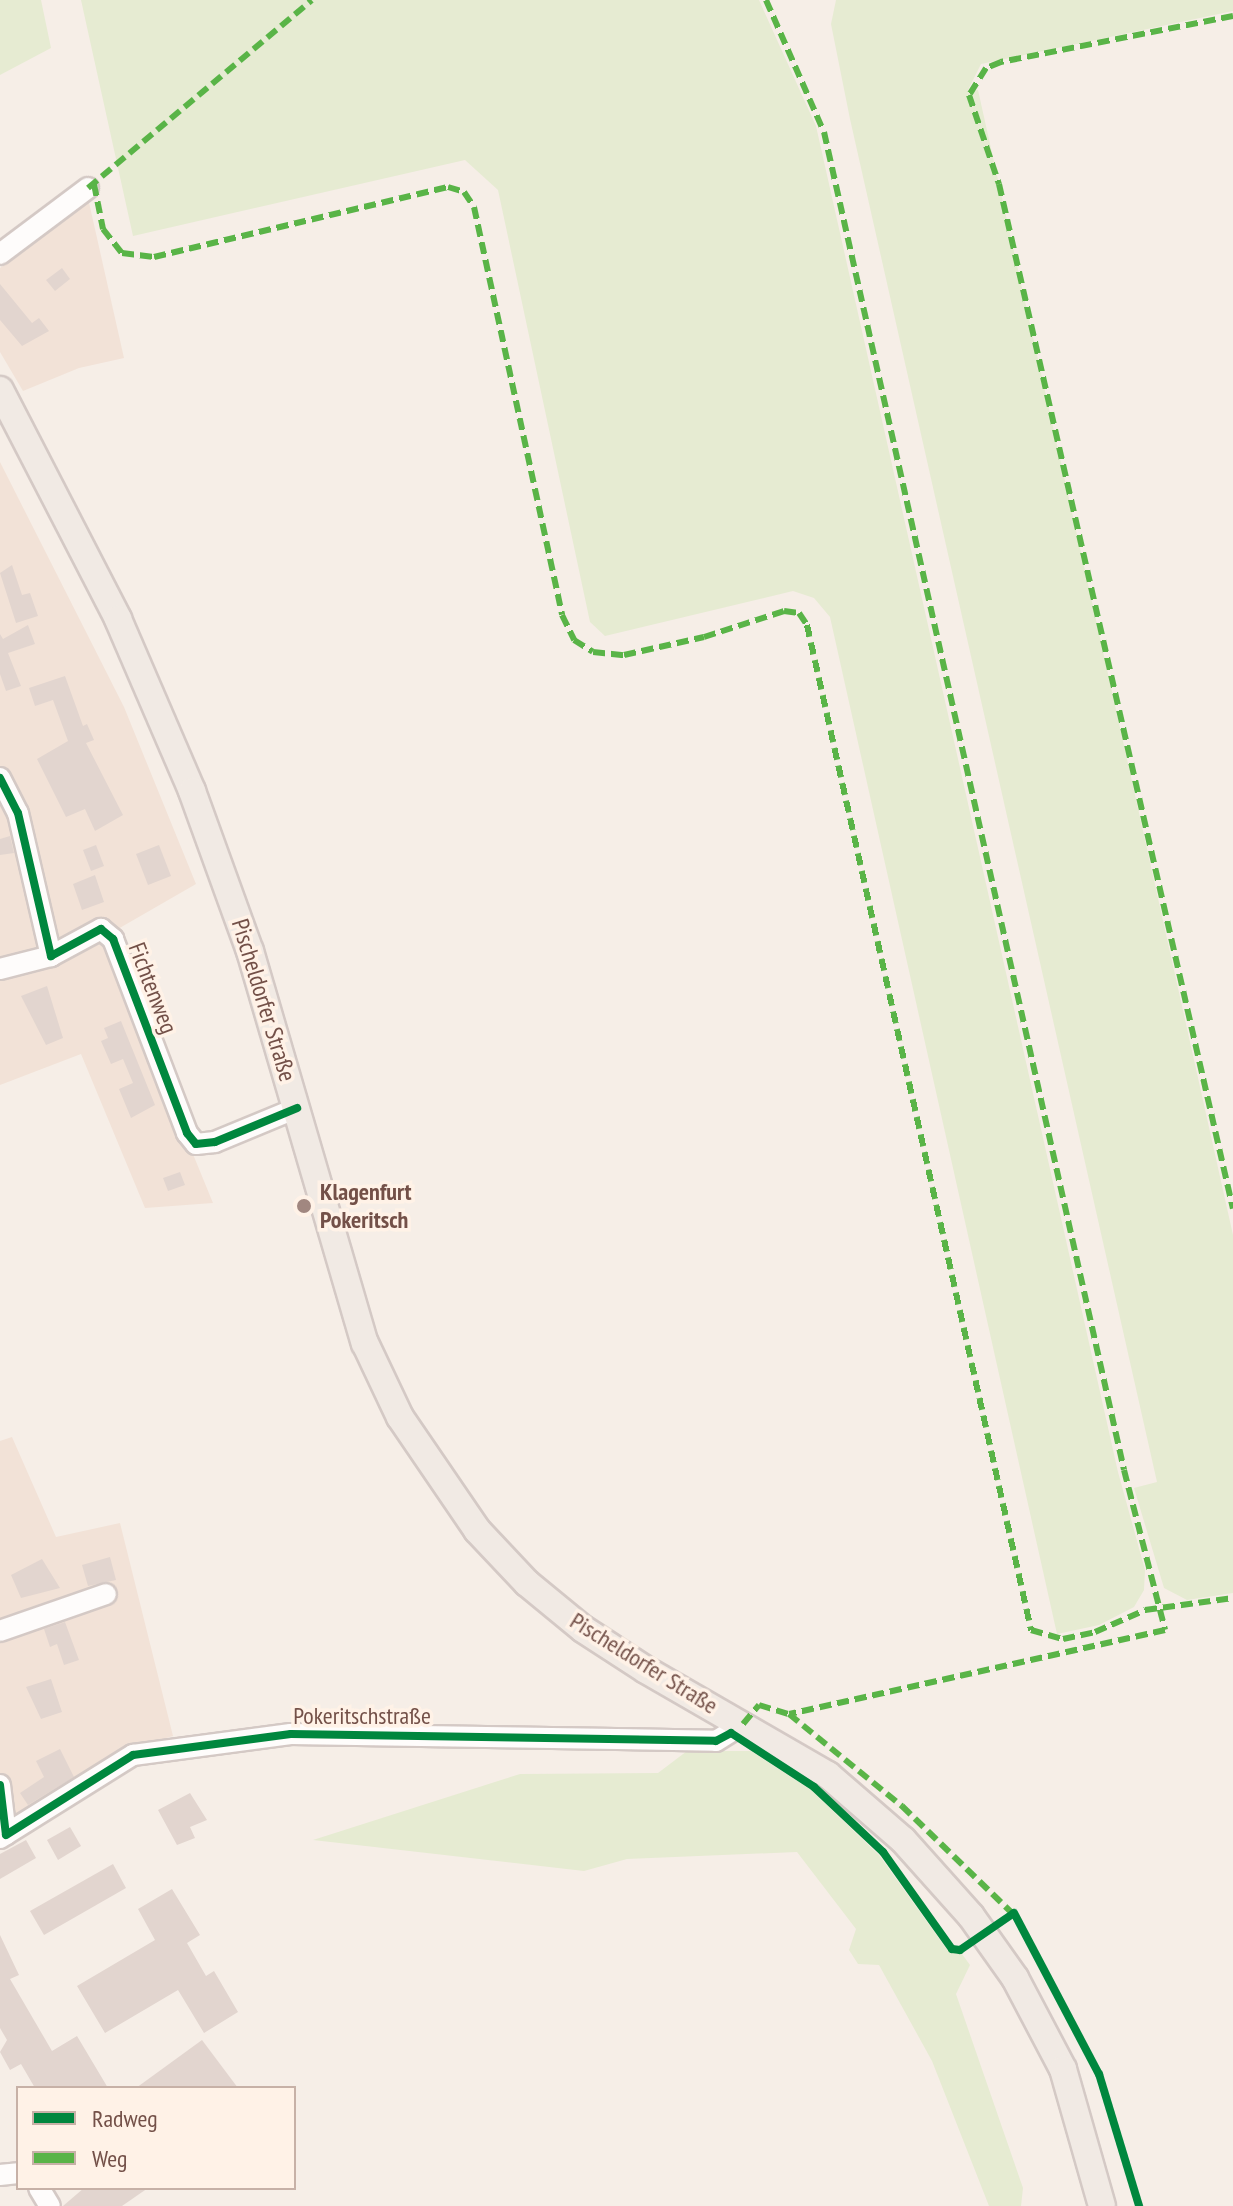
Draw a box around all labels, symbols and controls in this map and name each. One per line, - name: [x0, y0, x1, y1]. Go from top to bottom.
- street label: Pischeldorfer Straße: [226, 915, 302, 1085]
- street label: Fichtenweg: [123, 938, 183, 1038]
- place label: Klagenfurt Pokeritsch: [320, 1178, 412, 1234]
- marker: Klagenfurt Pokeritsch: [295, 1197, 313, 1215]
- street label: Pischeldorfer Straße: [565, 1606, 723, 1720]
- street label: Pokeritschstraße: [293, 1702, 431, 1730]
- legend: [16, 2086, 296, 2190]
- text: Radweg: [92, 2103, 158, 2134]
- text: Weg: [92, 2143, 127, 2174]

